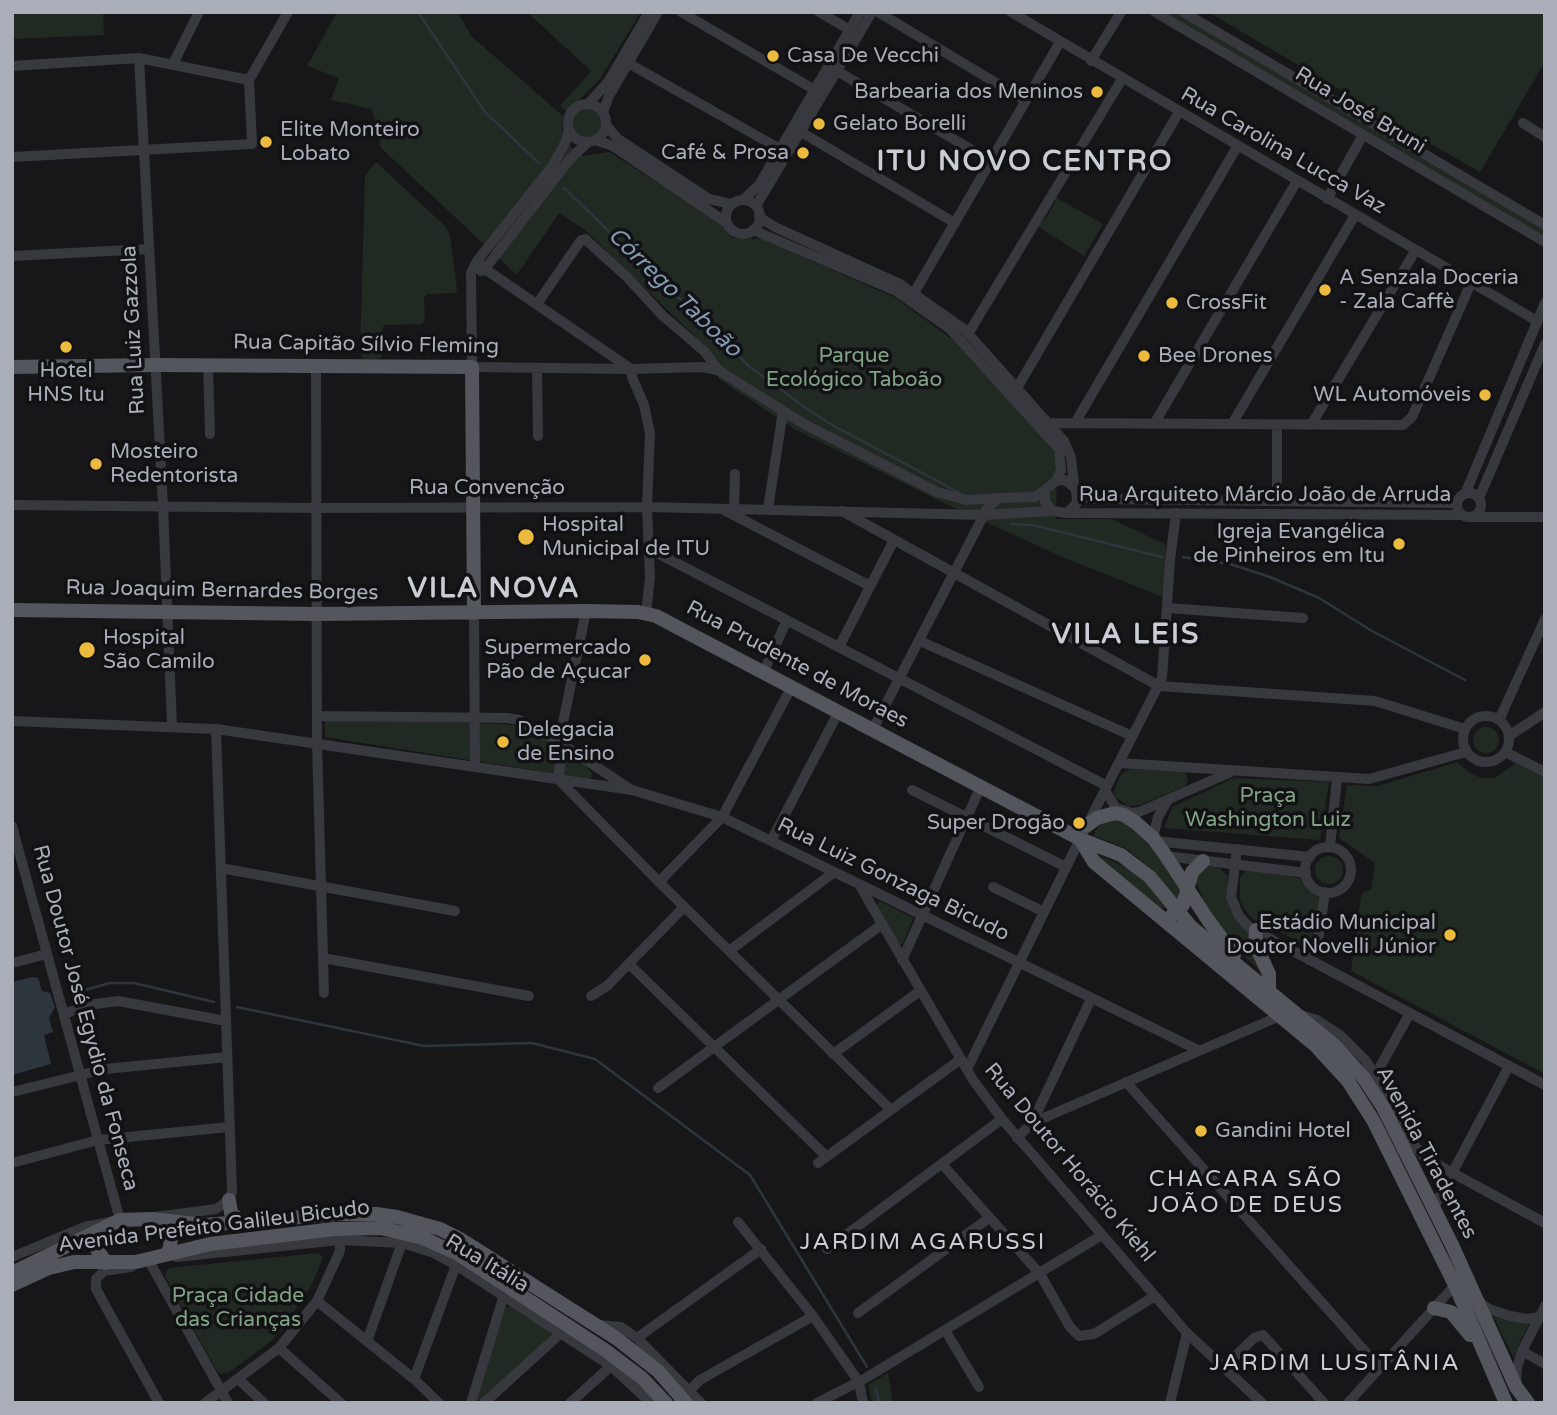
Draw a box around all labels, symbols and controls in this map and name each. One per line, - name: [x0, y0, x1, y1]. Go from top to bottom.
- place label: Casa De Vecchi: [787, 43, 939, 69]
- marker: Casa De Vecchi: [765, 48, 781, 64]
- street label: Rua José Bruni: [1290, 62, 1430, 160]
- place label: Barbearia dos Meninos: [854, 79, 1083, 105]
- street label: Rua Carolina Lucca Vaz: [1176, 82, 1390, 220]
- marker: Barbearia dos Meninos: [1089, 84, 1105, 100]
- place label: Gelato Borelli: [833, 111, 966, 137]
- marker: Gelato Borelli: [811, 116, 827, 132]
- place label: Elite Monteiro Lobato: [280, 117, 420, 167]
- marker: Elite Monteiro Lobato: [258, 134, 274, 150]
- place label: Café & Prosa: [661, 140, 789, 166]
- marker: Café & Prosa: [795, 145, 811, 161]
- district label: ITU NOVO CENTRO: [878, 146, 1172, 180]
- water label: Córrego Taboão: [602, 222, 746, 364]
- street label: Rua Luiz Gazzola: [117, 245, 151, 415]
- place label: A Senzala Doceria - Zala Caffè: [1339, 265, 1519, 315]
- marker: A Senzala Doceria - Zala Caffè: [1317, 282, 1333, 298]
- place label: CrossFit: [1186, 290, 1267, 316]
- marker: CrossFit: [1164, 295, 1180, 311]
- street label: Rua Capitão Sílvio Fleming: [233, 330, 499, 360]
- marker: Hotel HNS Itu: [58, 339, 74, 355]
- park label: Parque Ecológico Taboão: [766, 343, 942, 393]
- place label: Bee Drones: [1158, 343, 1273, 369]
- marker: Bee Drones: [1136, 348, 1152, 364]
- place label: Hotel HNS Itu: [27, 358, 105, 408]
- place label: WL Automóveis: [1313, 382, 1471, 408]
- marker: WL Automóveis: [1477, 387, 1493, 403]
- place label: Mosteiro Redentorista: [110, 439, 238, 489]
- marker: Mosteiro Redentorista: [88, 456, 104, 472]
- street label: Rua Convenção: [409, 475, 565, 501]
- street label: Rua Arquiteto Márcio João de Arruda: [1079, 482, 1451, 508]
- place label: Hospital Municipal de ITU: [542, 512, 710, 562]
- place label: Igreja Evangélica de Pinheiros em Itu: [1193, 519, 1385, 569]
- marker: Hospital Municipal de ITU: [516, 527, 536, 547]
- marker: Igreja Evangélica de Pinheiros em Itu: [1391, 536, 1407, 552]
- district label: VILA NOVA: [409, 573, 579, 607]
- street label: Rua Joaquim Bernardes Borges: [65, 576, 379, 606]
- street label: Rua Prudente de Moraes: [682, 596, 912, 734]
- district label: VILA LEIS: [1053, 619, 1199, 653]
- place label: Hospital São Camilo: [103, 625, 215, 675]
- place label: Supermercado Pão de Açucar: [484, 635, 631, 685]
- marker: Hospital São Camilo: [77, 640, 97, 660]
- marker: Supermercado Pão de Açucar: [637, 652, 653, 668]
- place label: Delegacia de Ensino: [517, 717, 615, 767]
- marker: Delegacia de Ensino: [495, 734, 511, 750]
- park label: Praça Washington Luiz: [1185, 783, 1351, 833]
- place label: Super Drogão: [927, 810, 1065, 836]
- street label: Rua Luiz Gonzaga Bicudo: [773, 813, 1013, 947]
- marker: Super Drogão: [1071, 815, 1087, 831]
- street label: Rua Doutor José Egydio da Fonseca: [27, 842, 143, 1194]
- place label: Estádio Municipal Doutor Novelli Júnior: [1226, 910, 1436, 960]
- marker: Estádio Municipal Doutor Novelli Júnior: [1442, 927, 1458, 943]
- street label: Rua Doutor Horácio Kiehl: [978, 1058, 1160, 1268]
- street label: Avenida Tiradentes: [1370, 1063, 1482, 1243]
- place label: Gandini Hotel: [1215, 1118, 1351, 1144]
- marker: Gandini Hotel: [1193, 1123, 1209, 1139]
- district label: CHACARA SÃO JOÃO DE DEUS: [1149, 1166, 1343, 1220]
- street label: Avenida Prefeito Galileu Bicudo: [57, 1195, 371, 1259]
- street label: Rua Itália: [441, 1229, 533, 1299]
- district label: JARDIM AGARUSSI: [802, 1229, 1044, 1257]
- park label: Praça Cidade das Crianças: [172, 1283, 304, 1333]
- district label: JARDIM LUSITÂNIA: [1211, 1350, 1459, 1378]

